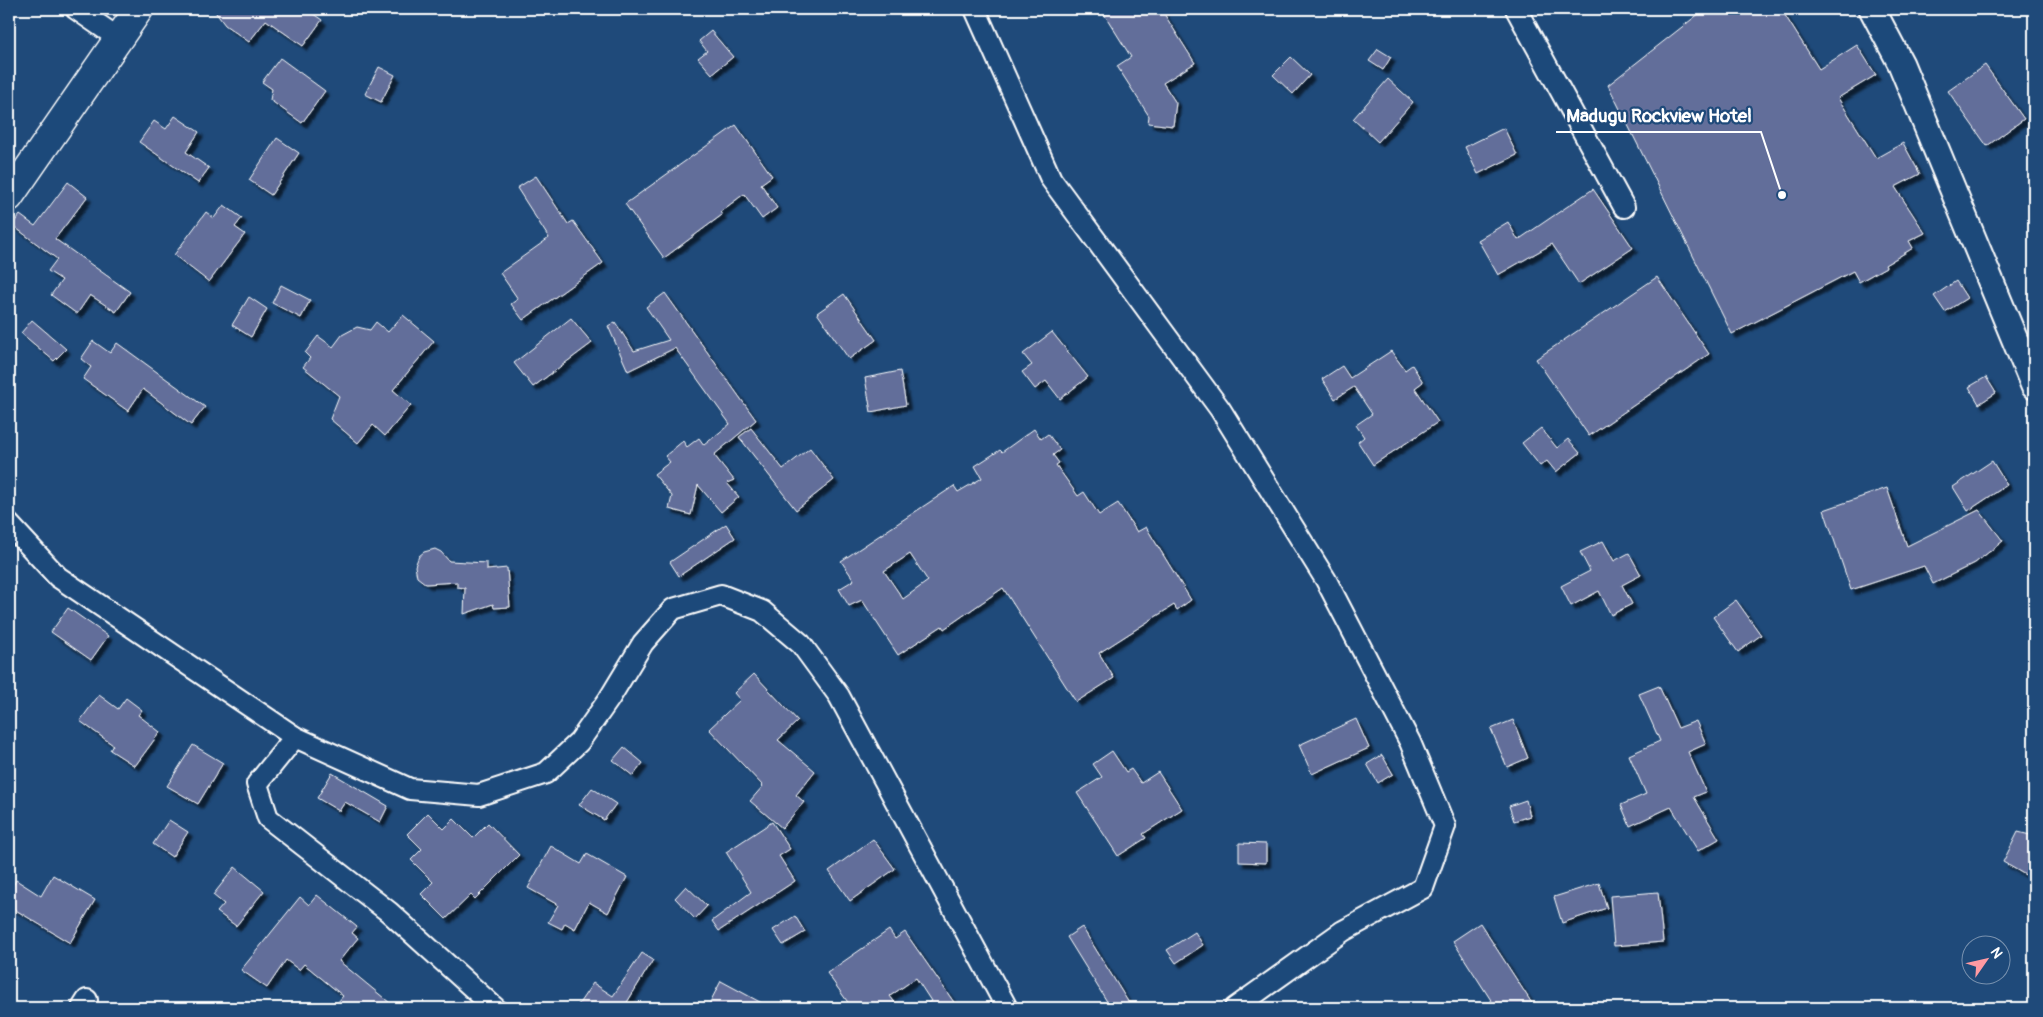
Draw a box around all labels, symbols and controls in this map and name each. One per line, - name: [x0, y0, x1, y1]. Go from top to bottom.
- callout: Madugu Rockview Hotel: [1556, 98, 1761, 132]
- text: Madugu Rockview Hotel: [1566, 104, 1752, 128]
- north arrow: [1960, 934, 2010, 984]
- text: N: [1987, 944, 2006, 962]

